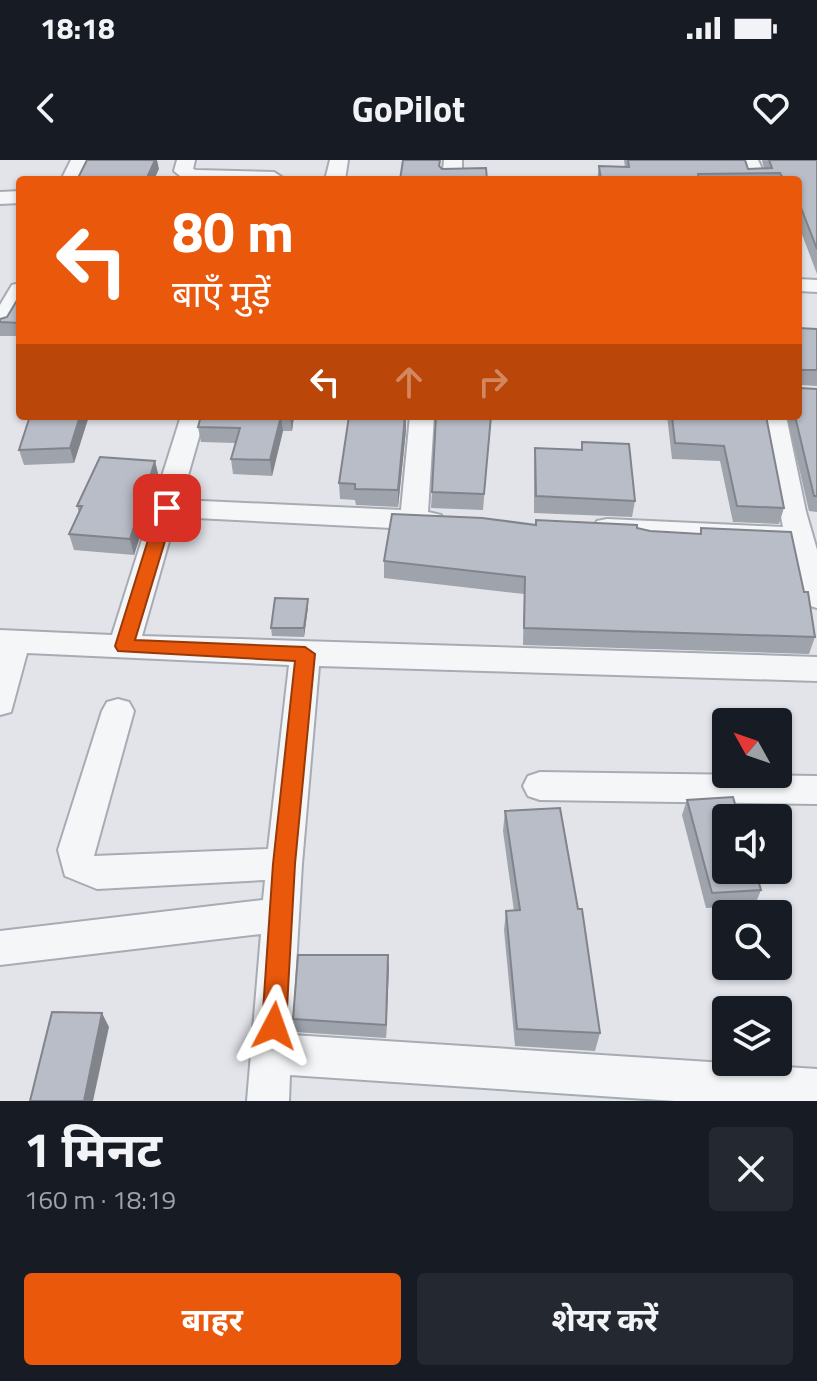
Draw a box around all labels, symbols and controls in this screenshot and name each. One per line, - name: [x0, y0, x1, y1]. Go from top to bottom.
- text: 18:18: [40, 5, 115, 51]
- text: GoPilot: [352, 81, 465, 136]
- icon: back: [24, 86, 68, 130]
- icon: heart: [749, 86, 793, 130]
- text: 80 m: [172, 189, 294, 274]
- icon: left: [40, 208, 144, 312]
- text: बाएँ मुड़ें: [172, 266, 271, 321]
- icon: left: [303, 360, 347, 404]
- icon: ahead: [387, 360, 431, 404]
- icon: right: [471, 360, 515, 404]
- pin: [133, 474, 201, 542]
- icon: arrive: [145, 486, 189, 530]
- north arrow: [712, 708, 792, 788]
- map controls: [712, 708, 792, 1076]
- button: sound: [712, 804, 792, 884]
- button: search: [712, 900, 792, 980]
- position arrow: [232, 984, 316, 1068]
- button: layers: [712, 996, 792, 1076]
- text: 1 मिनट: [24, 1113, 162, 1186]
- button: close: [709, 1127, 793, 1211]
- text: 160 m · 18:19: [24, 1180, 176, 1219]
- button: बाहर: [24, 1273, 401, 1365]
- button: शेयर करें: [417, 1273, 793, 1365]

